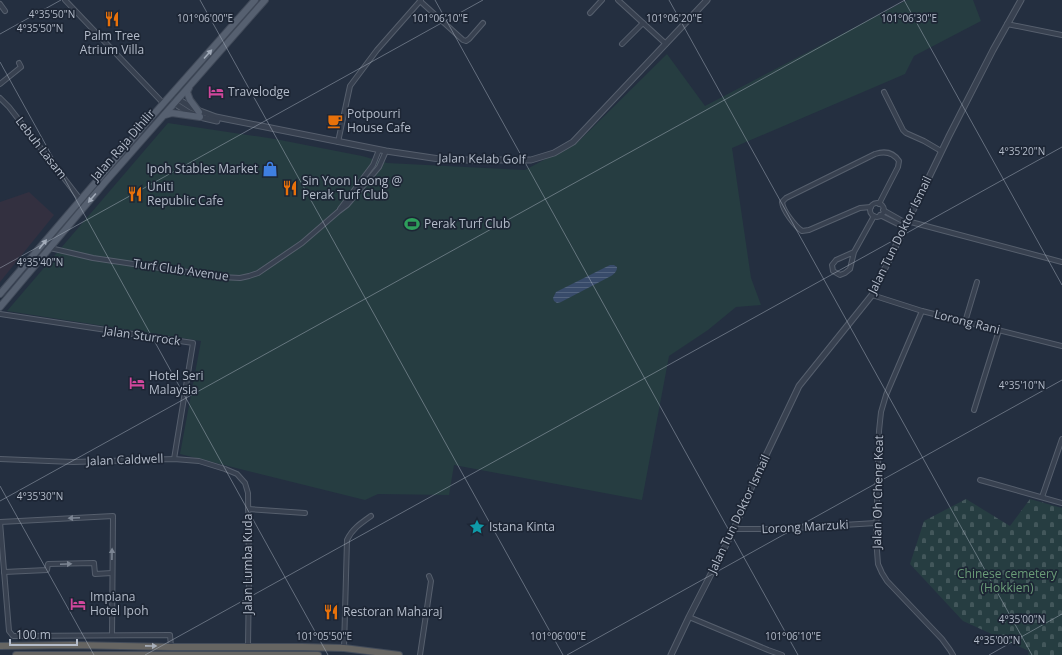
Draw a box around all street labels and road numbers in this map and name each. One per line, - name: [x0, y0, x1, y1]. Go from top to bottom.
- street label: Jalan Raja Dihilir: [86, 105, 159, 185]
- street label: Lebuh Lasam: [12, 113, 71, 182]
- street label: Jalan Kelab Golf: [437, 149, 527, 168]
- street label: Jalan Tun Doktor Ismail: [863, 173, 936, 297]
- street label: Turf Club Avenue: [132, 254, 230, 285]
- street label: Lorong Rani: [933, 305, 1002, 338]
- street label: Jalan Sturrock: [102, 322, 182, 349]
- street label: Jalan Oh Cheng Keat: [868, 435, 887, 550]
- street label: Jalan Caldwell: [85, 450, 164, 469]
- street label: Jalan Tun Doktor Ismail: [703, 452, 774, 577]
- street label: Jalan Lumba Kuda: [239, 514, 256, 615]
- street label: Lorong Marzuki: [761, 516, 849, 537]

